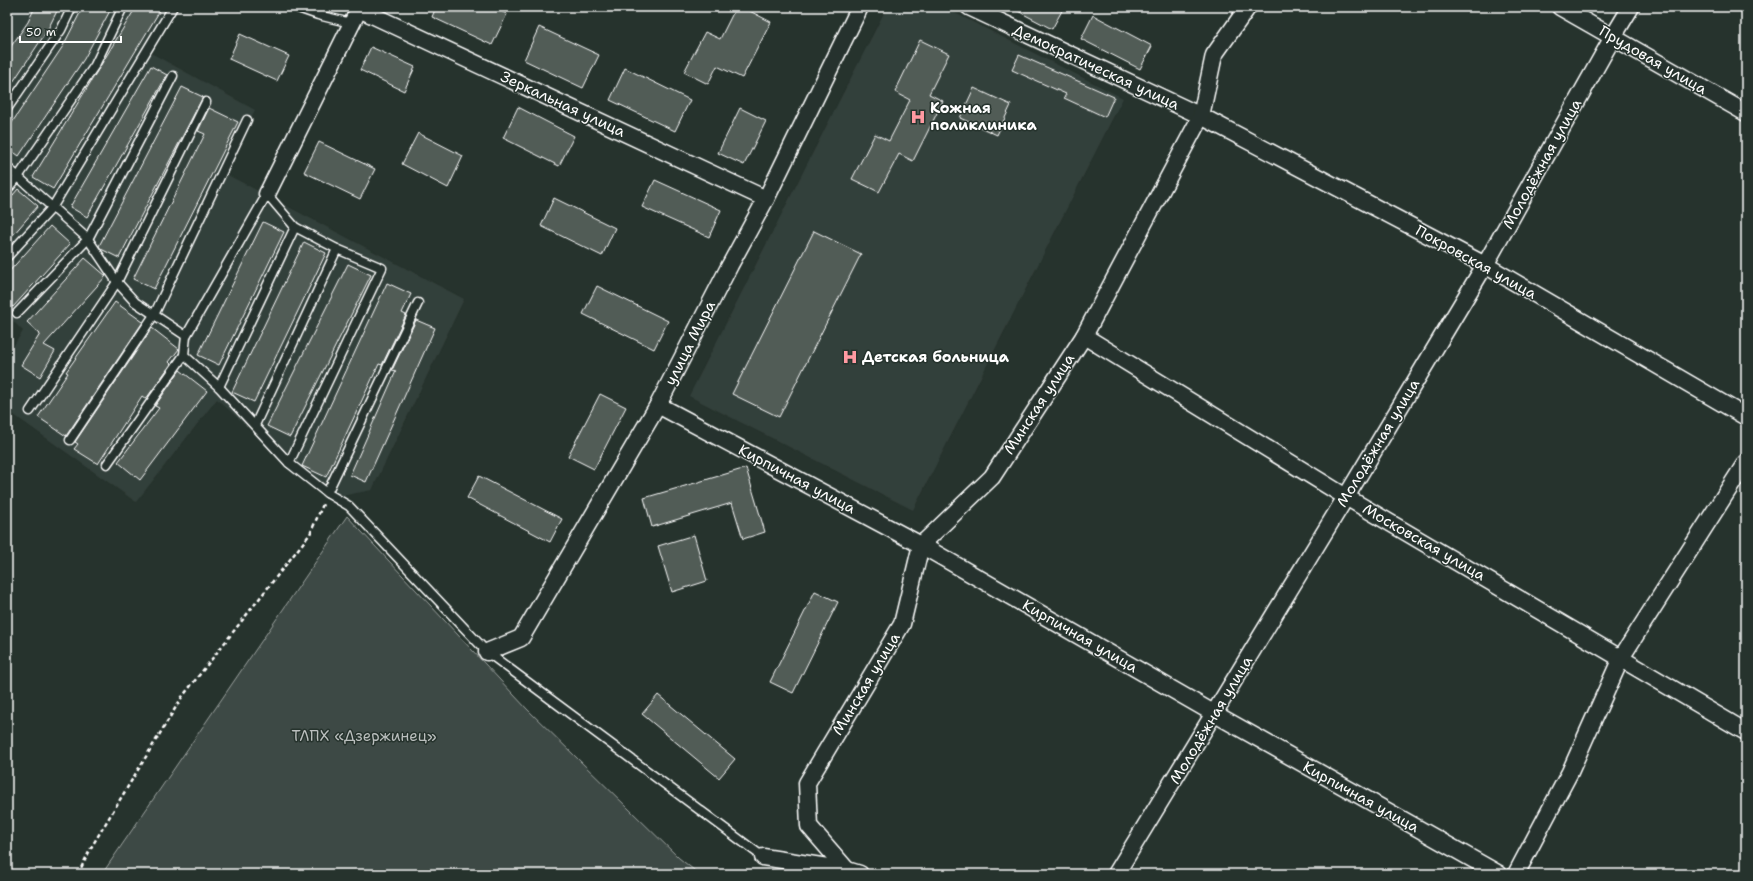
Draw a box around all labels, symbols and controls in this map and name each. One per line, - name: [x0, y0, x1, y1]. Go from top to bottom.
- scale bar: [20, 18, 121, 44]
- street label: Демократическая улица: [1010, 20, 1183, 115]
- street label: Прудовая улица: [1596, 21, 1711, 99]
- text: 50 m: [26, 24, 56, 40]
- street label: Зеркальная улица: [497, 66, 629, 142]
- street label: Молодёжная улица: [1498, 95, 1586, 233]
- place label: Кожная поликлиника: [930, 98, 1037, 135]
- hospital icon: Кожная поликлиника: [909, 108, 927, 126]
- street label: Покровская улица: [1412, 220, 1541, 304]
- street label: улица Мира: [660, 297, 720, 389]
- place label: Детская больница: [862, 347, 1010, 367]
- hospital icon: Детская больница: [841, 348, 859, 366]
- street label: Минская улица: [999, 349, 1079, 458]
- street label: Молодёжная улица: [1332, 375, 1425, 511]
- street label: Кирпичная улица: [735, 440, 860, 519]
- street label: Московская улица: [1359, 499, 1490, 586]
- street label: Кирпичная улица: [1019, 595, 1142, 677]
- street label: Минская улица: [828, 628, 905, 739]
- street label: Молодёжная улица: [1165, 652, 1258, 788]
- park label: ТЛПХ «Дзержинец»: [292, 726, 436, 746]
- street label: Кирпичная улица: [1299, 757, 1423, 838]

